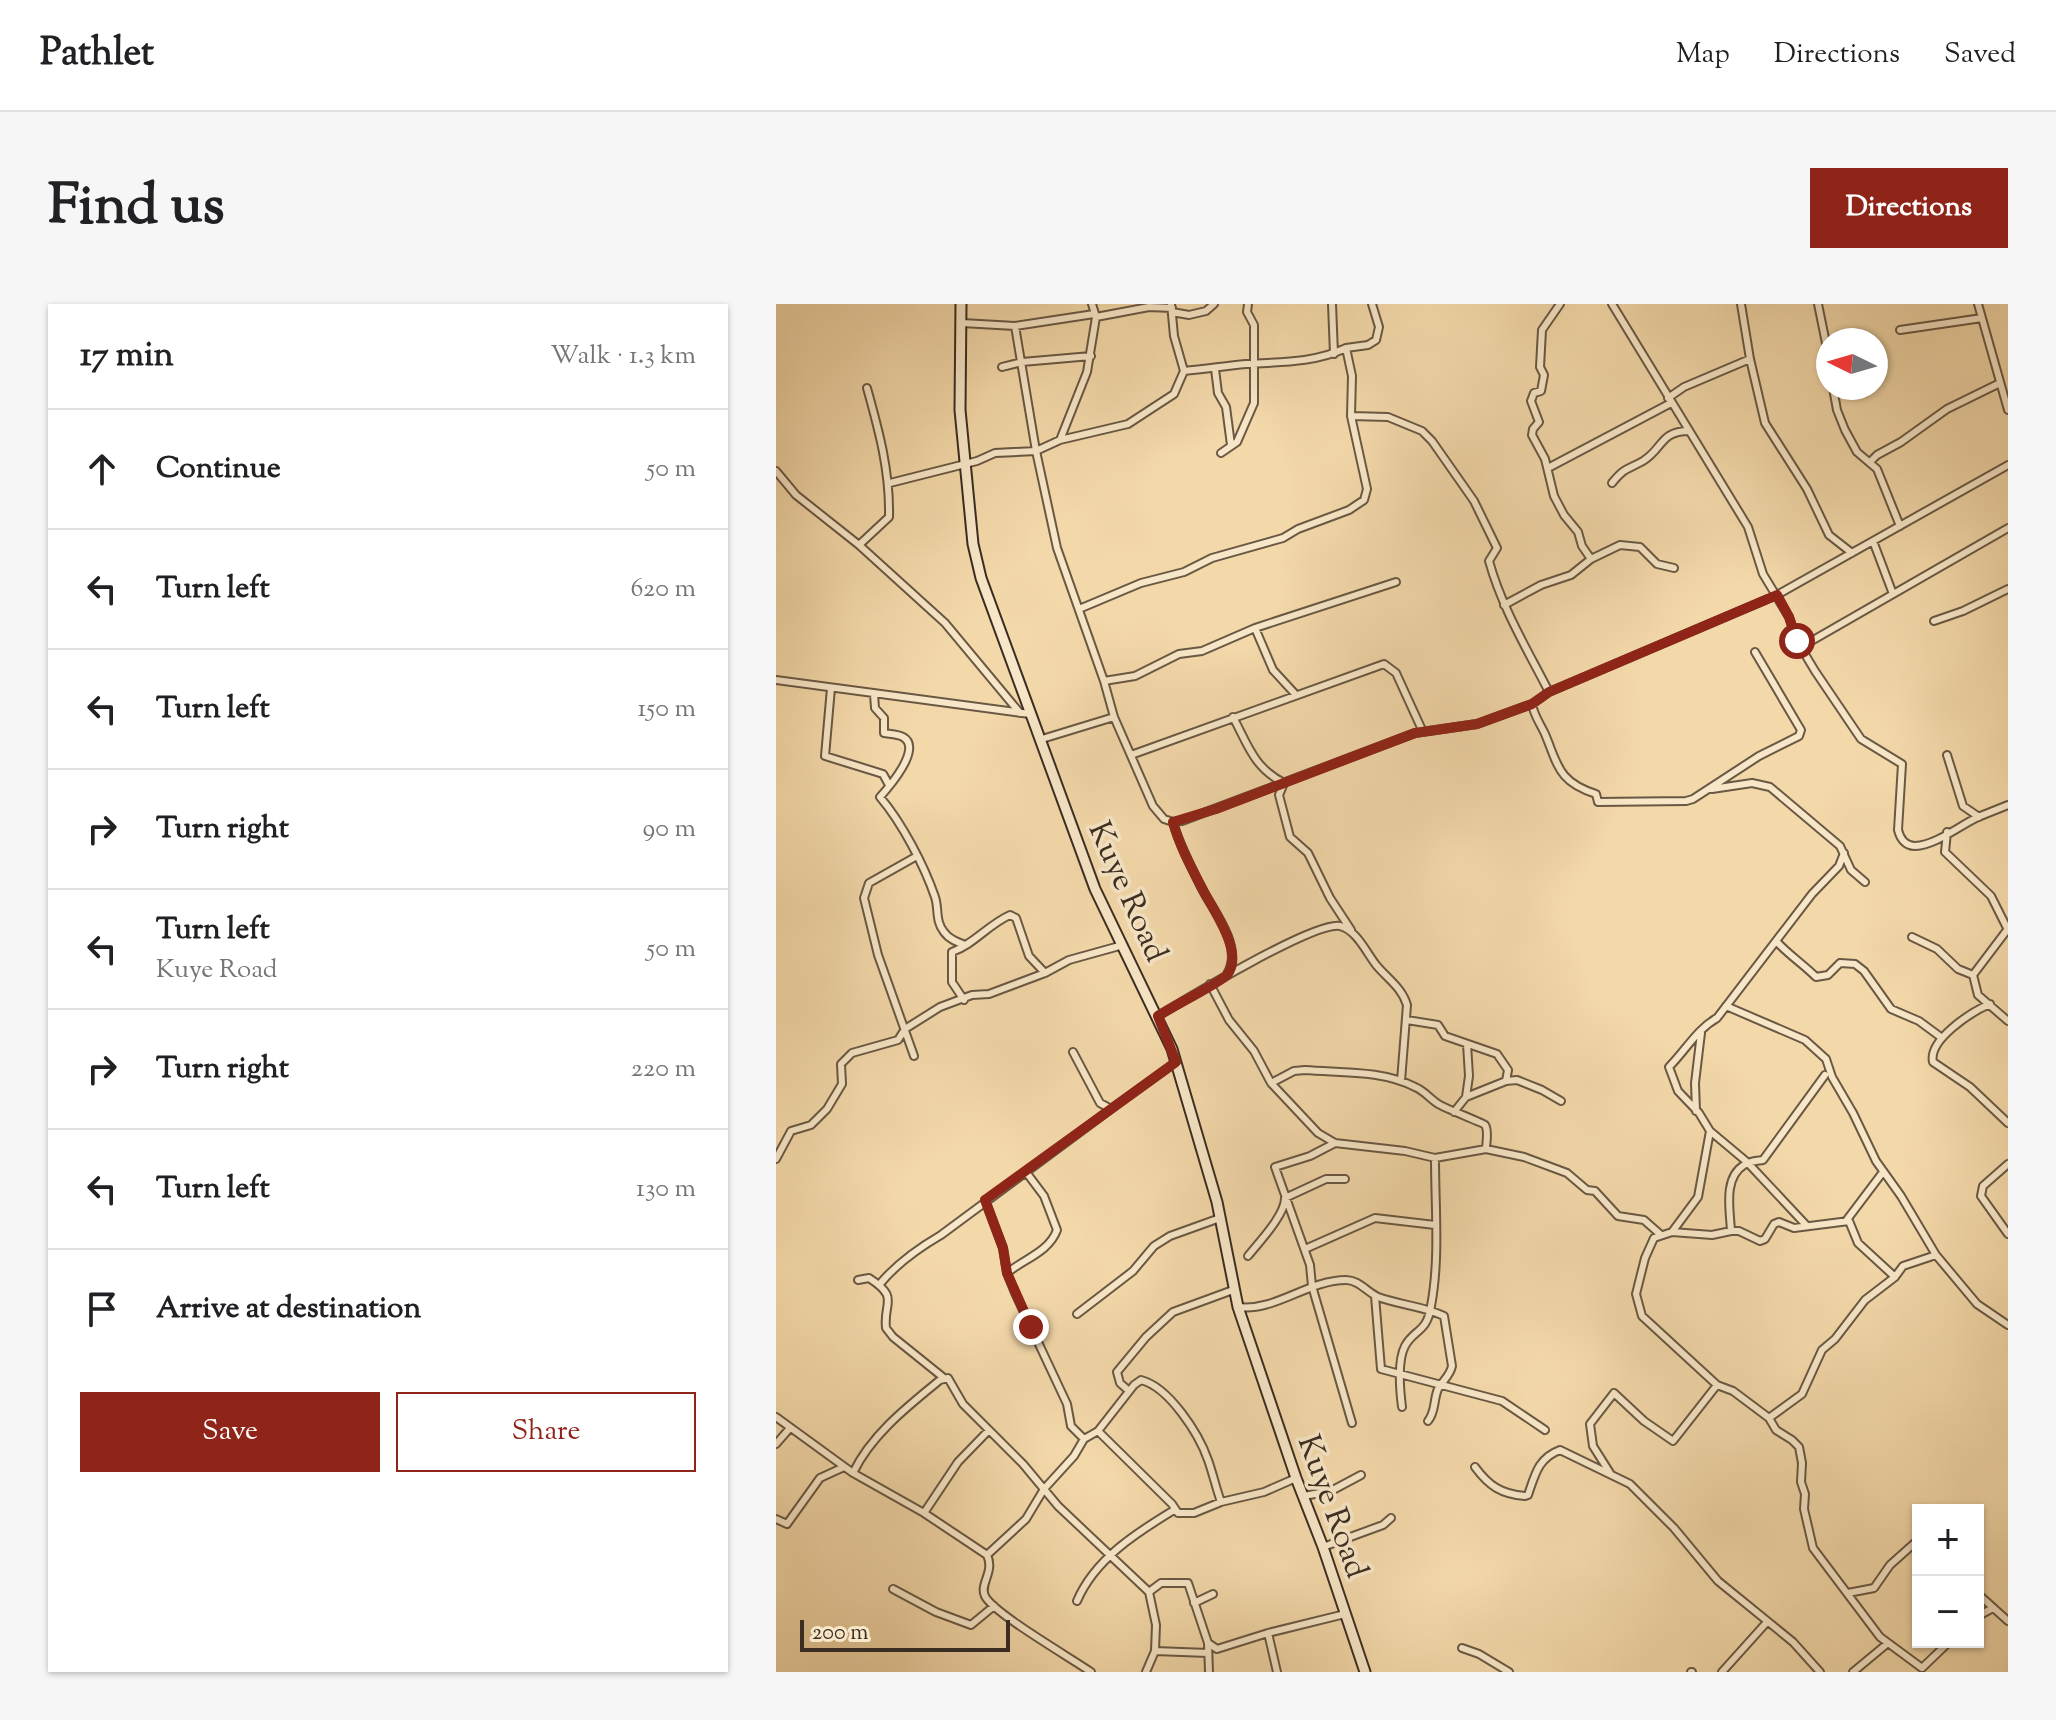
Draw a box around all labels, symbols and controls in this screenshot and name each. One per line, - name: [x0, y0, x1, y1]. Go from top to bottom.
- text: Pathlet: [40, 28, 154, 82]
- text: Map: [1676, 35, 1730, 75]
- text: Directions: [1774, 35, 1900, 75]
- text: Saved: [1944, 35, 2016, 75]
- text: Find us: [48, 168, 224, 249]
- button: Directions: [1810, 168, 2008, 248]
- north arrow: [1816, 328, 1888, 400]
- text: 17 min: [80, 332, 174, 381]
- text: Walk · 1.3 km: [550, 338, 696, 375]
- icon: ahead: [80, 447, 124, 491]
- text: Continue: [156, 448, 281, 491]
- text: 50 m: [646, 451, 696, 488]
- icon: left: [80, 567, 124, 611]
- text: Turn left: [156, 568, 270, 611]
- text: 620 m: [630, 571, 696, 608]
- route start: [1779, 623, 1815, 659]
- icon: left: [80, 687, 124, 731]
- text: Turn left: [156, 688, 270, 731]
- text: 150 m: [637, 691, 696, 728]
- icon: right: [80, 807, 124, 851]
- text: Turn right: [156, 808, 289, 851]
- text: 90 m: [643, 811, 696, 848]
- street label: Kuye Road: [1075, 815, 1178, 970]
- text: Turn left: [156, 909, 270, 952]
- icon: left: [80, 927, 124, 971]
- text: 50 m: [646, 931, 696, 968]
- text: Kuye Road: [156, 952, 277, 989]
- icon: right: [80, 1047, 124, 1091]
- text: Turn right: [156, 1048, 289, 1091]
- text: 220 m: [631, 1051, 696, 1088]
- icon: left: [80, 1167, 124, 1211]
- text: Turn left: [156, 1168, 270, 1211]
- text: 130 m: [636, 1171, 696, 1208]
- icon: arrive: [80, 1287, 124, 1331]
- text: Arrive at destination: [156, 1288, 421, 1331]
- route end: [1013, 1309, 1049, 1345]
- button: Save: [80, 1392, 380, 1472]
- button: Share: [396, 1392, 696, 1472]
- street label: Kuye Road: [1284, 1429, 1378, 1585]
- map controls: [1912, 1504, 1984, 1648]
- button: +: [1912, 1504, 1984, 1576]
- button: −: [1912, 1576, 1984, 1648]
- scale bar: [800, 1616, 1010, 1652]
- text: 200 m: [812, 1618, 868, 1650]

